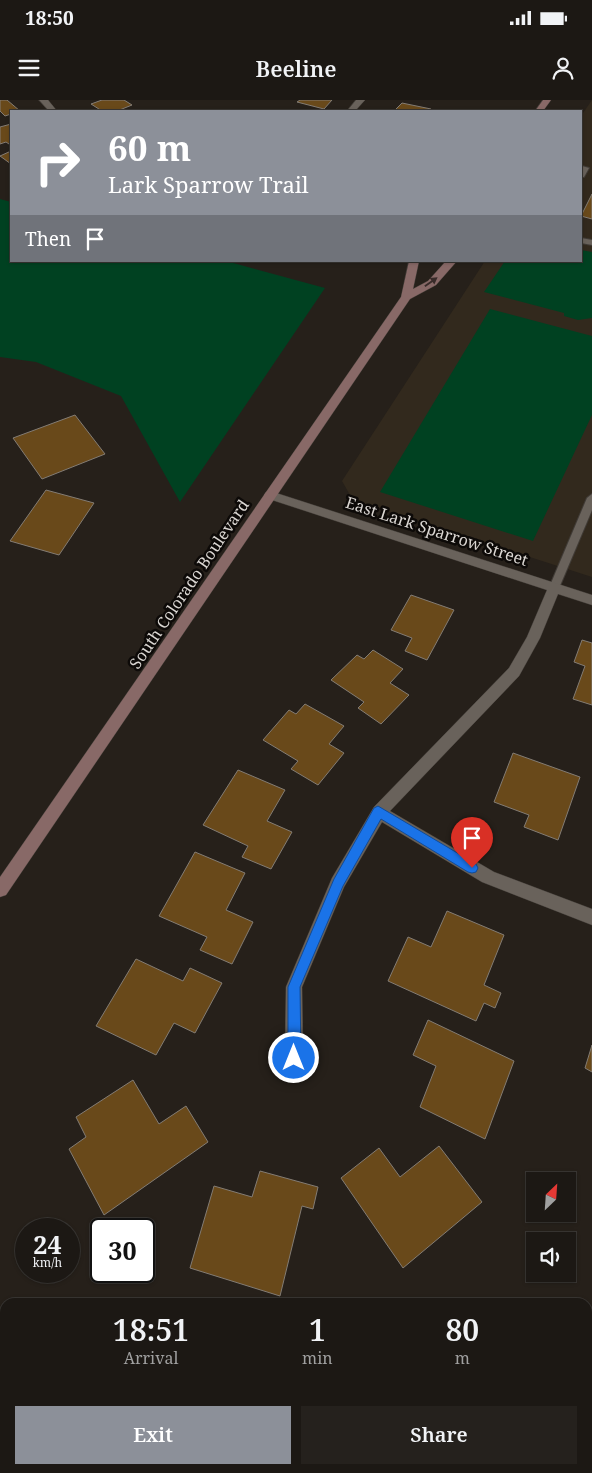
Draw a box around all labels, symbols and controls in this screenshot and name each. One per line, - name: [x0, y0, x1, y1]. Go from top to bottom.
- text: 18:50: [25, 5, 74, 31]
- text: Beeline: [256, 53, 336, 83]
- icon: menu: [15, 54, 43, 82]
- icon: person: [549, 54, 577, 82]
- text: 60 m: [108, 124, 191, 171]
- icon: right: [25, 130, 90, 195]
- text: Lark Sparrow Trail: [108, 169, 309, 199]
- icon: arrive: [81, 225, 109, 253]
- text: Then: [25, 226, 71, 252]
- one-way arrow: [425, 278, 438, 288]
- street label: East Lark Sparrow Street: [343, 491, 531, 571]
- street label: South Colorado Boulevard: [124, 495, 254, 673]
- pin: [451, 817, 493, 868]
- icon: arrive: [458, 824, 486, 852]
- position arrow: [267, 1031, 319, 1083]
- north arrow: [526, 1172, 576, 1222]
- map controls: [526, 1172, 576, 1282]
- speed limit sign: 30: [90, 1218, 155, 1283]
- text: 24: [33, 1227, 62, 1261]
- button: sound: [526, 1232, 576, 1282]
- text: km/h: [33, 1254, 62, 1271]
- text: 18:51: [113, 1309, 189, 1350]
- text: 1: [309, 1309, 326, 1350]
- text: 80: [445, 1309, 479, 1350]
- text: Arrival: [124, 1347, 178, 1369]
- text: min: [302, 1347, 333, 1369]
- text: m: [455, 1347, 470, 1369]
- button: Exit: [15, 1406, 291, 1464]
- button: Share: [301, 1406, 577, 1464]

